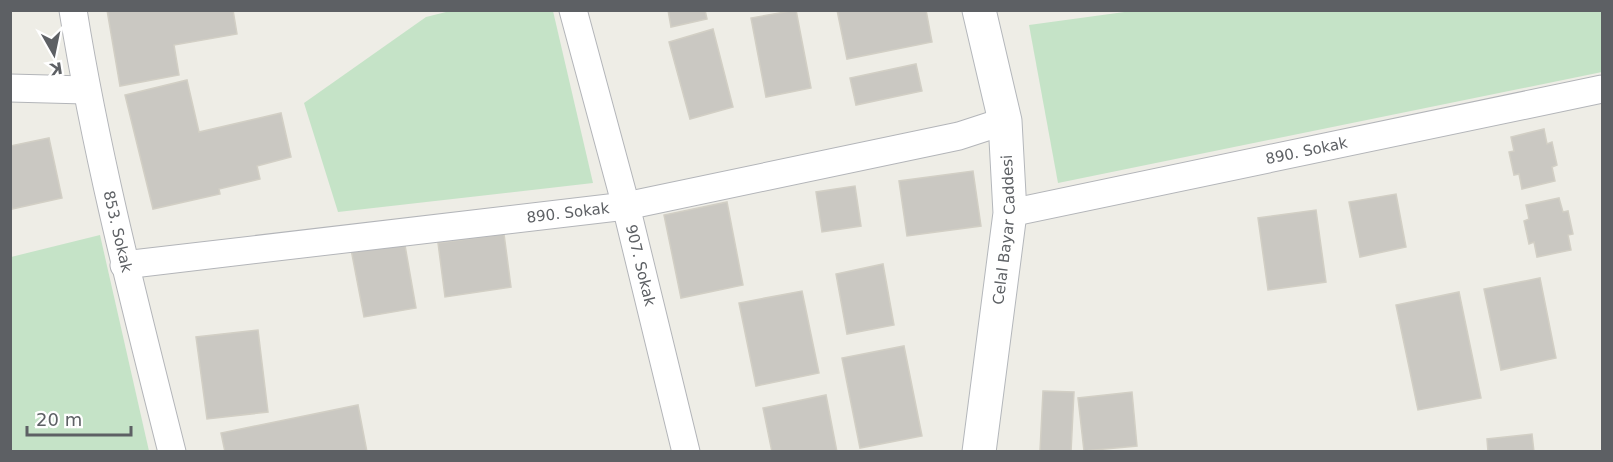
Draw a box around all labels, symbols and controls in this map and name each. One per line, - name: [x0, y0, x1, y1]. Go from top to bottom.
- north arrow: [24, 24, 84, 84]
- text: K: [48, 58, 64, 79]
- street label: 890. Sokak: [1264, 133, 1349, 168]
- street label: Celal Bayar Caddesi: [989, 154, 1019, 306]
- street label: 853. Sokak: [100, 189, 136, 274]
- street label: 890. Sokak: [526, 199, 611, 227]
- street label: 907. Sokak: [622, 223, 659, 308]
- scale bar: [27, 399, 130, 437]
- text: 20 m: [36, 409, 82, 430]

